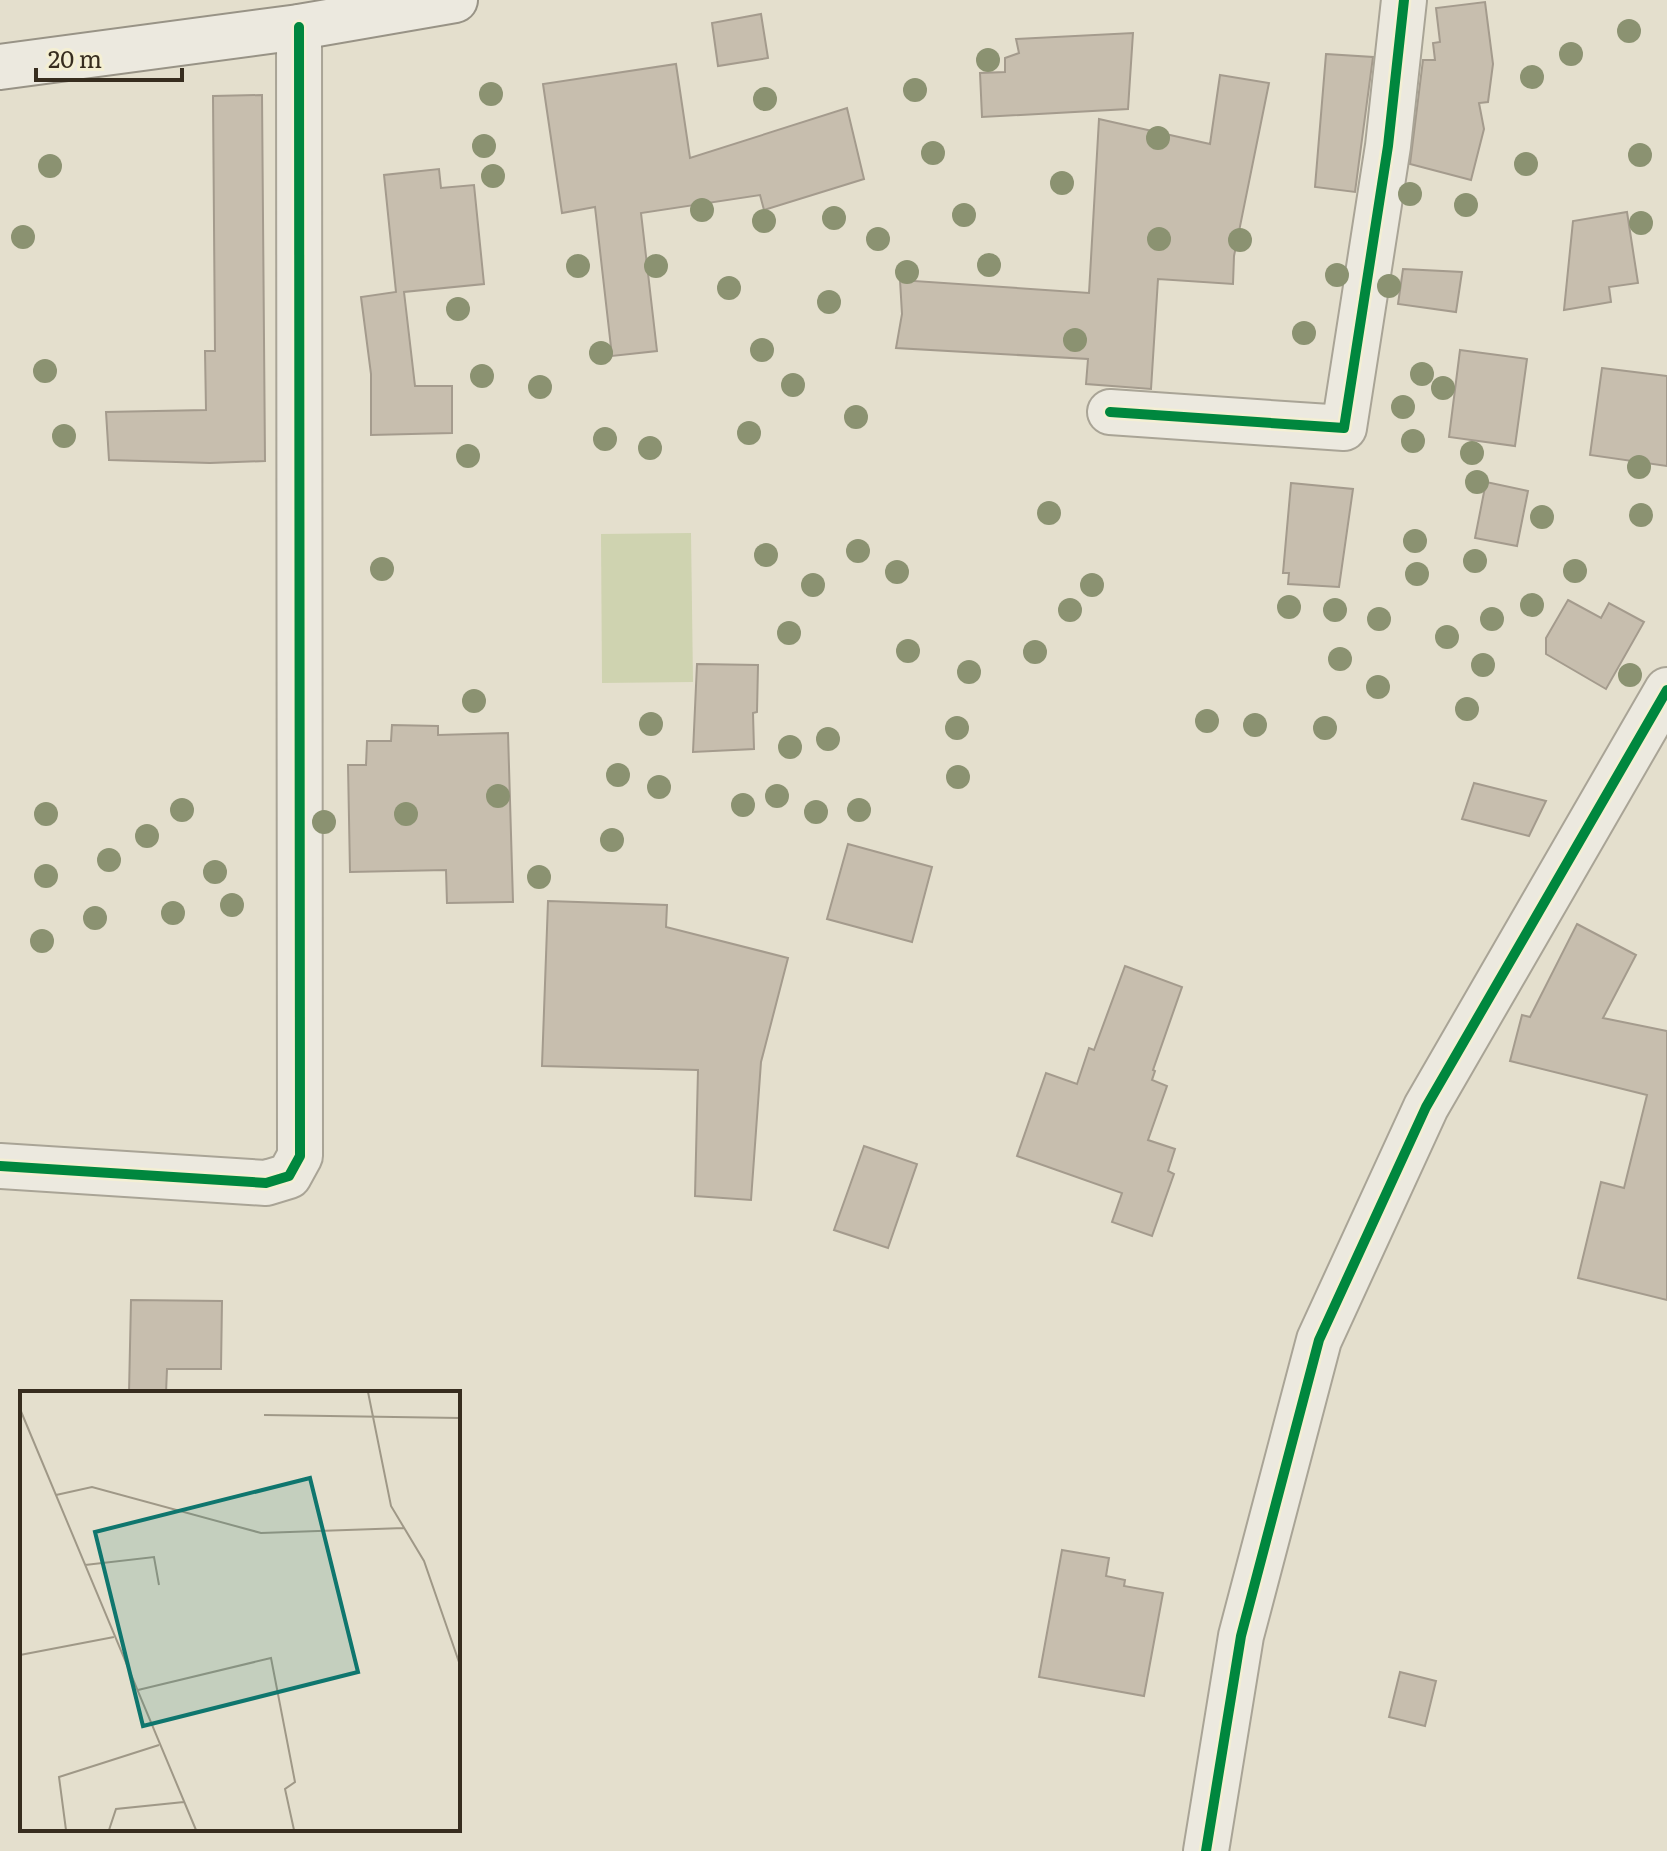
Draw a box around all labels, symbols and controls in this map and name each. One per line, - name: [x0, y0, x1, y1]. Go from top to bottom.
- scale bar: [36, 32, 182, 82]
- text: 20 m: [48, 40, 102, 75]
- inset map: [20, 1391, 460, 1831]

